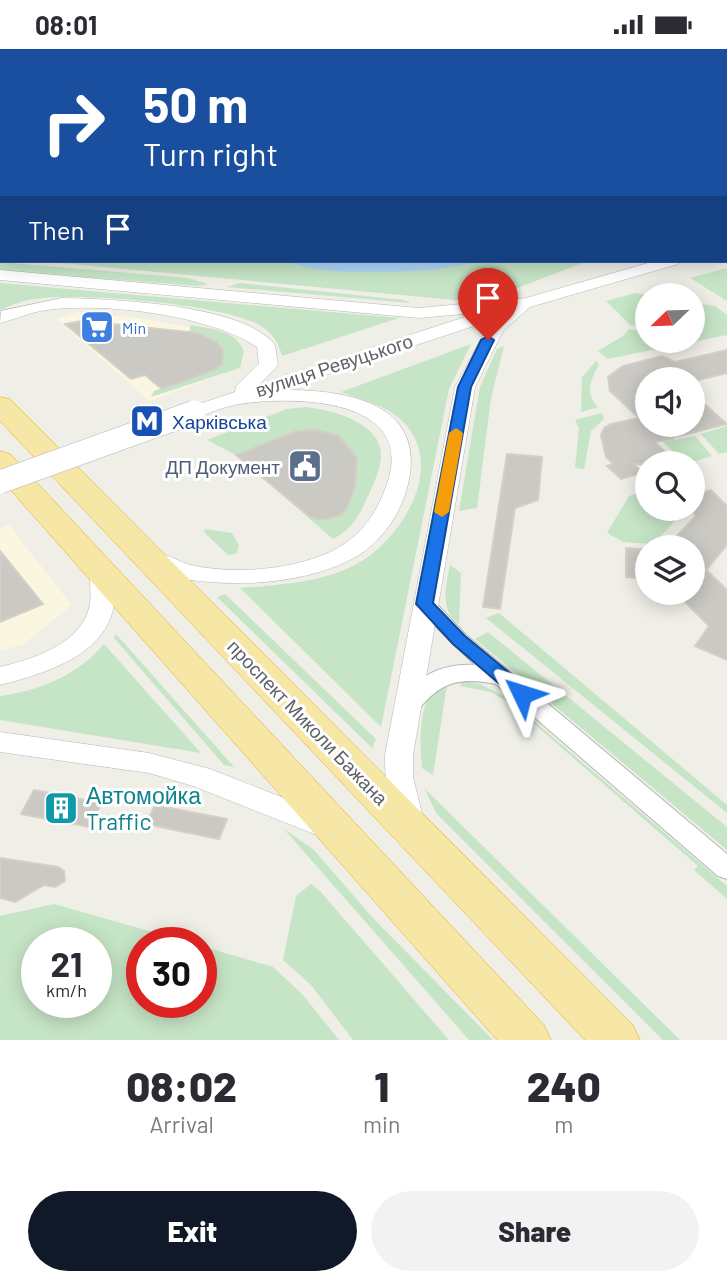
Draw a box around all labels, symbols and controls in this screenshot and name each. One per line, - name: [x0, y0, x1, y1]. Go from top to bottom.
- text: 08:01: [35, 9, 97, 40]
- text: 50 m: [143, 74, 248, 133]
- icon: right: [28, 77, 119, 168]
- text: Turn right: [143, 134, 278, 172]
- icon: arrive: [99, 210, 137, 248]
- text: Then: [28, 214, 85, 245]
- pin: [458, 268, 518, 340]
- icon: arrive: [469, 279, 507, 317]
- north arrow: [635, 283, 705, 353]
- map controls: [635, 283, 705, 605]
- supermarket icon: Min: [78, 308, 116, 346]
- place label: Min: [122, 318, 146, 337]
- street label: вулиця Ревуцького: [252, 329, 416, 401]
- button: sound: [635, 367, 705, 437]
- metro station icon: Харківська: [128, 402, 166, 440]
- place label: Харківська: [172, 410, 267, 433]
- public building icon: ДП Документ: [286, 447, 324, 485]
- button: search: [635, 451, 705, 521]
- place label: ДП Документ: [165, 455, 280, 478]
- button: layers: [635, 535, 705, 605]
- street label: проспект Миколи Бажана: [223, 635, 393, 810]
- position arrow: [485, 657, 559, 731]
- place label: Автомойка Traffic: [86, 781, 201, 835]
- building icon: Автомойка Traffic: [42, 789, 80, 827]
- speed limit sign: 30: [126, 927, 217, 1018]
- text: 21: [51, 942, 82, 984]
- text: km/h: [46, 979, 87, 1001]
- text: 08:02: [126, 1060, 237, 1110]
- text: 1: [374, 1060, 389, 1110]
- text: 240: [527, 1060, 601, 1110]
- text: Arrival: [149, 1110, 214, 1138]
- text: min: [363, 1110, 400, 1138]
- text: m: [554, 1110, 573, 1138]
- button: Exit: [28, 1191, 357, 1271]
- button: Share: [371, 1191, 699, 1271]

